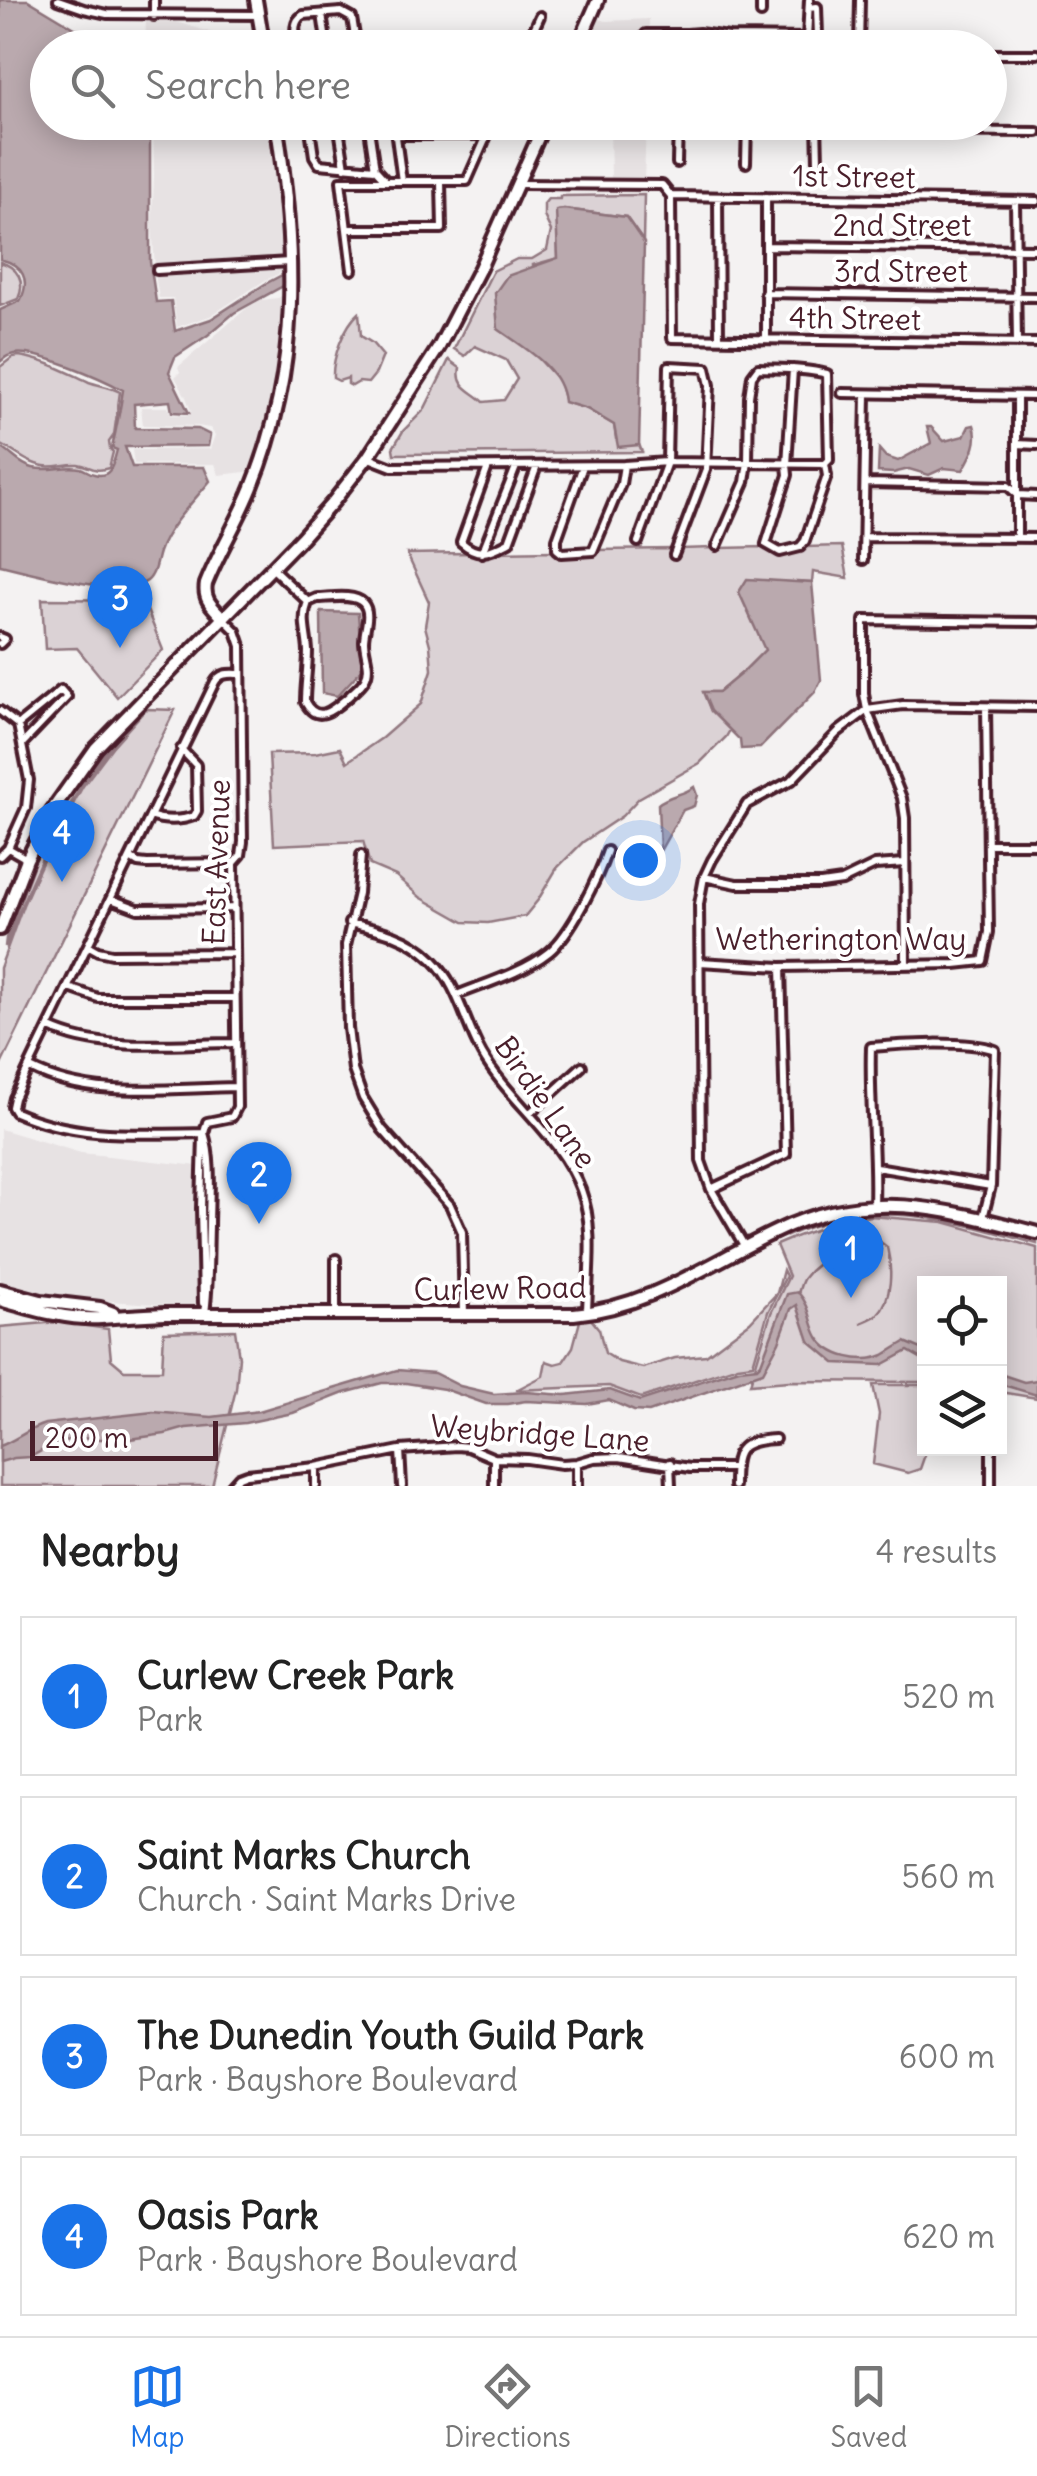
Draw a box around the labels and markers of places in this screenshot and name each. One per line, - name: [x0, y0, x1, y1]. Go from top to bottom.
- pin: 3: [88, 566, 152, 648]
- pin: 4: [30, 800, 94, 882]
- pin: 2: [226, 1142, 292, 1224]
- pin: 1: [818, 1216, 884, 1298]

